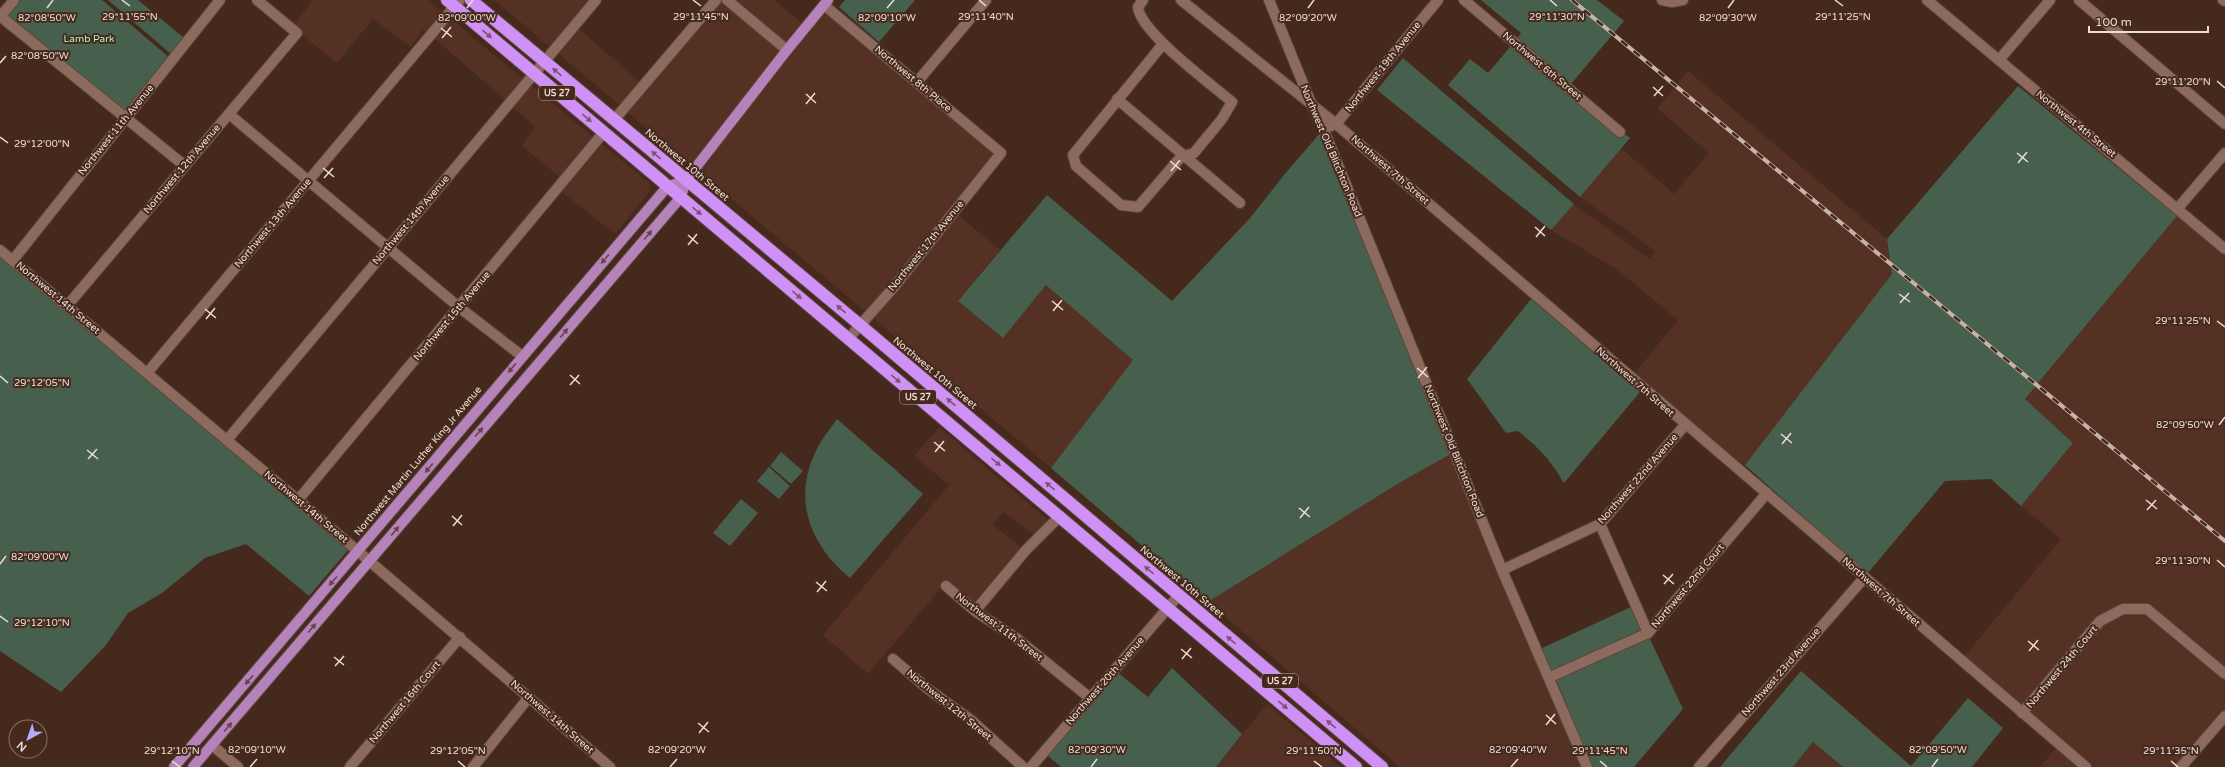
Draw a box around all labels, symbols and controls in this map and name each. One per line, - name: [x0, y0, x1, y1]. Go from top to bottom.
- scale bar: [2089, 8, 2208, 34]
- text: 29°11'55"N: [102, 11, 158, 23]
- text: 29°11'45"N: [673, 11, 729, 23]
- text: 29°11'40"N: [958, 11, 1014, 23]
- text: 29°11'30"N: [1529, 11, 1585, 23]
- text: 29°11'25"N: [1815, 11, 1871, 23]
- text: 82°08'50"W: [18, 12, 76, 24]
- text: 82°09'00"W: [438, 12, 496, 24]
- text: 82°09'10"W: [858, 12, 916, 24]
- text: 82°09'20"W: [1279, 12, 1337, 24]
- text: 82°09'30"W: [1699, 12, 1757, 24]
- text: 100 m: [2095, 15, 2132, 29]
- street label: Northwest 19th Avenue: [1343, 19, 1423, 115]
- street label: Northwest 6th Street: [1500, 29, 1584, 103]
- one-way arrow: [482, 30, 493, 39]
- park label: Lamb Park: [64, 33, 115, 45]
- street label: Northwest 8th Place: [872, 43, 954, 115]
- text: 82°08'50"W: [11, 50, 69, 62]
- one-way arrow: [551, 67, 562, 76]
- text: 29°11'20"N: [2155, 76, 2211, 88]
- street label: Northwest 11th Avenue: [76, 82, 156, 178]
- street label: Northwest Old Blitchton Road: [1298, 83, 1364, 219]
- road number: US 27: [539, 86, 575, 100]
- street label: Northwest 4th Street: [2033, 88, 2119, 160]
- one-way arrow: [581, 113, 592, 122]
- street label: Northwest 12th Avenue: [141, 122, 223, 216]
- street label: Northwest 10th Street: [643, 126, 732, 204]
- street label: Northwest 7th Street: [1348, 133, 1432, 207]
- text: 29°12'00"N: [14, 138, 70, 150]
- one-way arrow: [651, 151, 662, 159]
- street label: Northwest 14th Avenue: [370, 173, 452, 267]
- street label: Northwest 13th Avenue: [232, 176, 314, 270]
- street label: Northwest 17th Avenue: [886, 198, 966, 294]
- one-way arrow: [692, 207, 703, 216]
- one-way arrow: [644, 229, 653, 240]
- one-way arrow: [601, 253, 610, 264]
- street label: Northwest 14th Street: [14, 259, 103, 337]
- street label: Northwest 15th Avenue: [411, 269, 493, 363]
- one-way arrow: [792, 290, 801, 299]
- one-way arrow: [835, 304, 846, 313]
- text: 29°11'25"N: [2155, 315, 2211, 327]
- one-way arrow: [559, 328, 568, 338]
- street label: Northwest 10th Street: [891, 334, 980, 412]
- street label: Northwest 7th Street: [1593, 345, 1677, 419]
- one-way arrow: [507, 363, 516, 374]
- one-way arrow: [891, 374, 902, 383]
- text: 29°12'05"N: [14, 377, 70, 389]
- street label: Northwest Old Blitchton Road: [1422, 383, 1486, 519]
- street label: Northwest Martin Luther King Jr Avenue: [352, 384, 484, 538]
- road number: US 27: [900, 390, 936, 404]
- one-way arrow: [945, 397, 956, 406]
- text: 82°09'50"W: [2156, 419, 2214, 431]
- one-way arrow: [475, 427, 484, 437]
- street label: Northwest 22nd Avenue: [1596, 431, 1681, 527]
- one-way arrow: [991, 458, 1001, 467]
- one-way arrow: [424, 463, 433, 474]
- street label: Northwest 14th Street: [262, 468, 351, 546]
- one-way arrow: [1044, 481, 1055, 490]
- one-way arrow: [390, 526, 399, 536]
- street label: Northwest 22nd Court: [1649, 541, 1727, 631]
- street label: Northwest 10th Street: [1138, 543, 1227, 621]
- text: 82°09'00"W: [11, 551, 69, 563]
- street label: Northwest 7th Street: [1839, 555, 1923, 629]
- text: 29°11'30"N: [2155, 555, 2211, 567]
- one-way arrow: [1144, 565, 1154, 574]
- one-way arrow: [329, 576, 338, 586]
- street label: Northwest 11th Street: [953, 590, 1045, 664]
- text: 29°12'10"N: [14, 617, 70, 629]
- one-way arrow: [308, 623, 317, 633]
- street label: Northwest 24th Court: [2024, 623, 2100, 711]
- street label: Northwest 23rd Avenue: [1739, 625, 1823, 719]
- street label: Northwest 20th Avenue: [1063, 634, 1147, 728]
- one-way arrow: [1226, 635, 1237, 644]
- street label: Northwest 16th Court: [367, 658, 443, 746]
- street label: Northwest 12th Street: [904, 667, 994, 743]
- one-way arrow: [244, 674, 253, 685]
- road number: US 27: [1262, 674, 1298, 688]
- street label: Northwest 14th Street: [508, 678, 596, 756]
- one-way arrow: [1278, 701, 1289, 710]
- north arrow: [8, 719, 48, 759]
- one-way arrow: [1325, 719, 1336, 728]
- one-way arrow: [223, 722, 232, 731]
- text: N: [14, 738, 29, 754]
- text: 82°09'10"W: [228, 744, 286, 756]
- text: 82°09'20"W: [648, 744, 706, 756]
- text: 82°09'30"W: [1068, 744, 1126, 756]
- text: 82°09'40"W: [1489, 744, 1547, 756]
- text: 82°09'50"W: [1909, 744, 1967, 756]
- text: 29°12'10"N: [144, 745, 200, 757]
- text: 29°12'05"N: [430, 745, 486, 757]
- text: 29°11'50"N: [1286, 745, 1342, 757]
- text: 29°11'45"N: [1572, 745, 1628, 757]
- text: 29°11'35"N: [2143, 745, 2199, 757]

